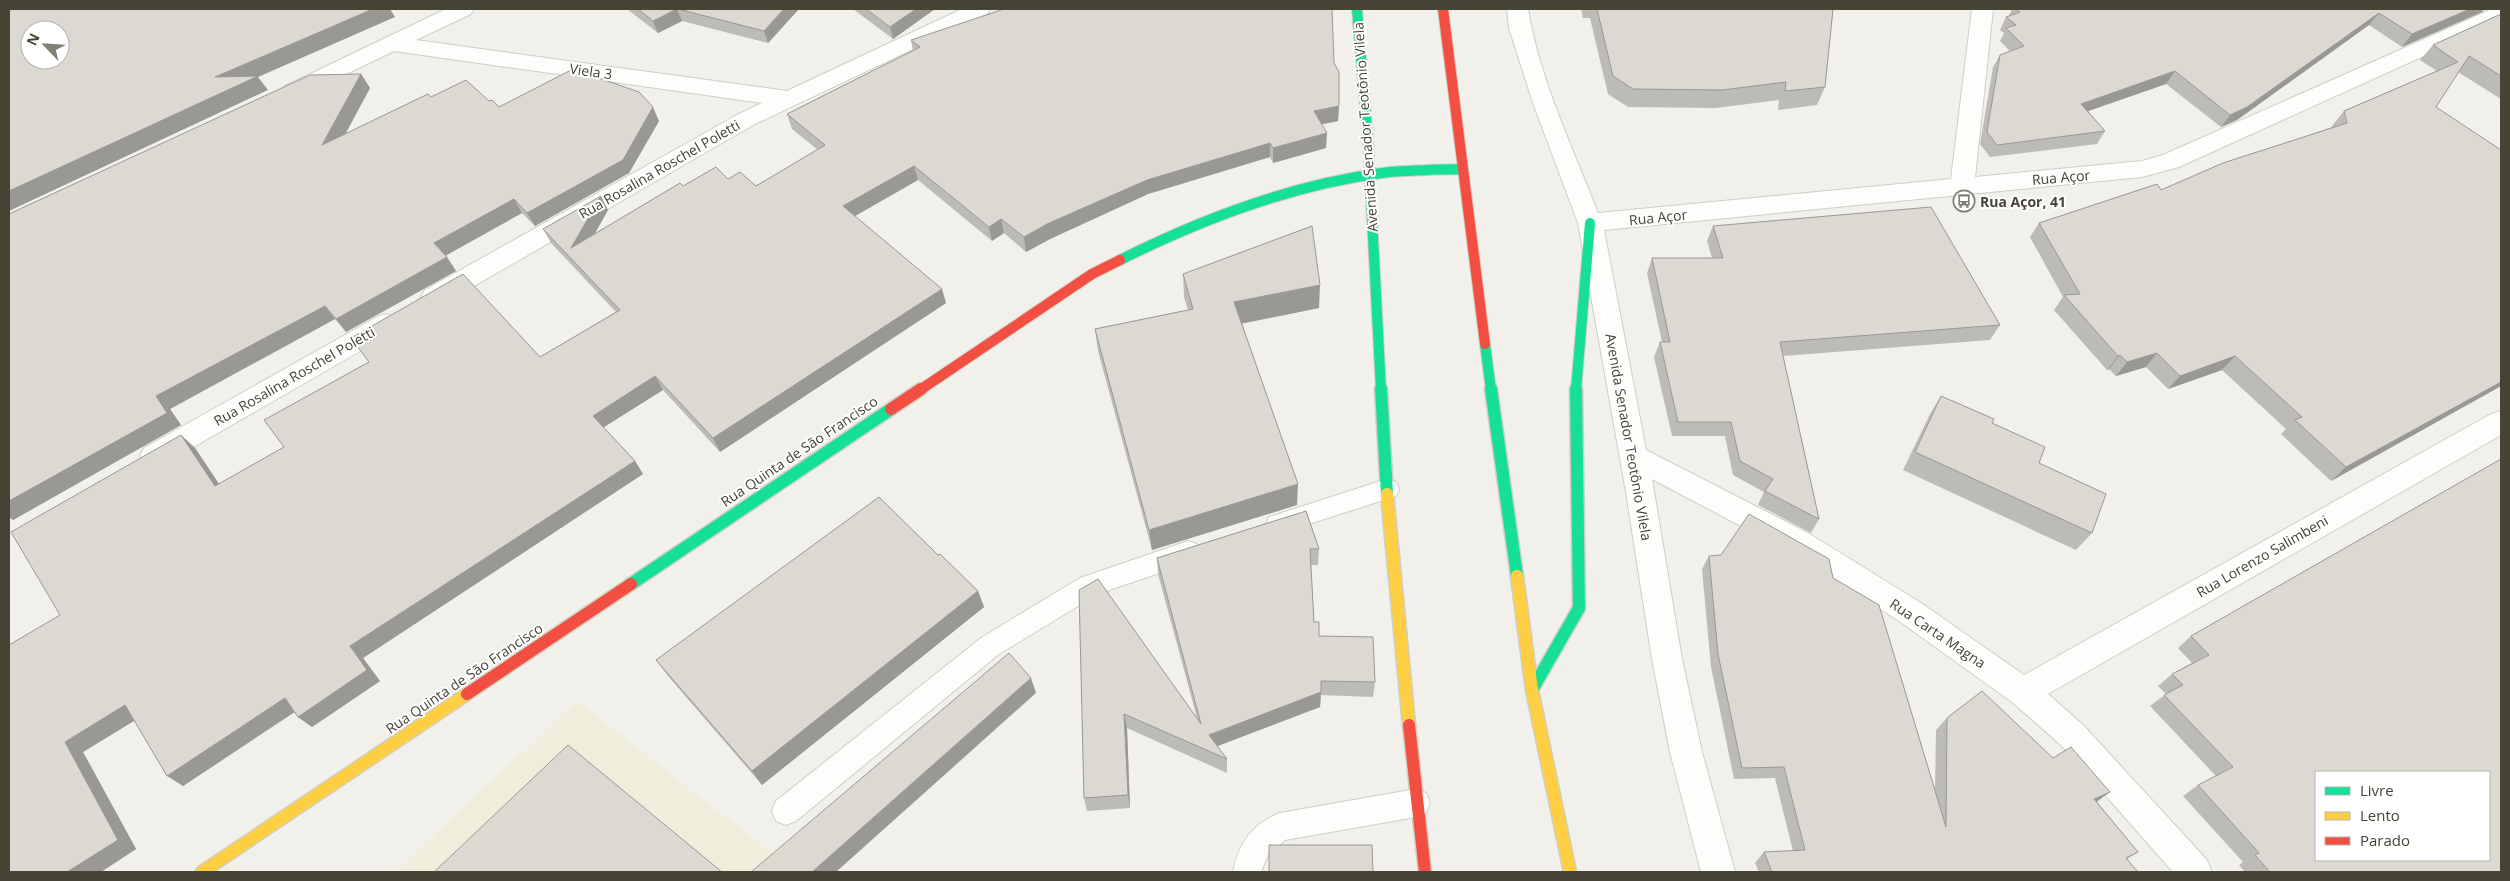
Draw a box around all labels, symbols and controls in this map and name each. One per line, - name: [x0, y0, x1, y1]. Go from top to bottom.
- north arrow: [20, 20, 70, 70]
- street label: Avenida Senador Teotônio Vilela: [1348, 21, 1382, 233]
- text: N: [22, 30, 44, 48]
- street label: Viela 3: [569, 59, 613, 83]
- street label: Rua Rosalina Roschel Poletti: [575, 115, 743, 223]
- street label: Rua Açor: [2031, 165, 2091, 189]
- bus stop icon: Rua Açor, 41: [1952, 189, 1976, 213]
- place label: Rua Açor, 41: [1980, 192, 2066, 211]
- street label: Rua Açor: [1628, 204, 1688, 229]
- street label: Rua Rosalina Roschel Poletti: [210, 322, 378, 430]
- street label: Avenida Senador Teotônio Vilela: [1601, 332, 1657, 542]
- street label: Rua Quinta de São Francisco: [717, 391, 881, 511]
- street label: Rua Lorenzo Salimbeni: [2193, 510, 2331, 602]
- street label: Rua Carta Magna: [1886, 594, 1990, 672]
- street label: Rua Quinta de São Francisco: [382, 618, 546, 738]
- legend: [2315, 771, 2490, 861]
- text: Livre: [2360, 780, 2394, 800]
- text: Lento: [2360, 805, 2400, 825]
- text: Parado: [2360, 830, 2410, 850]

